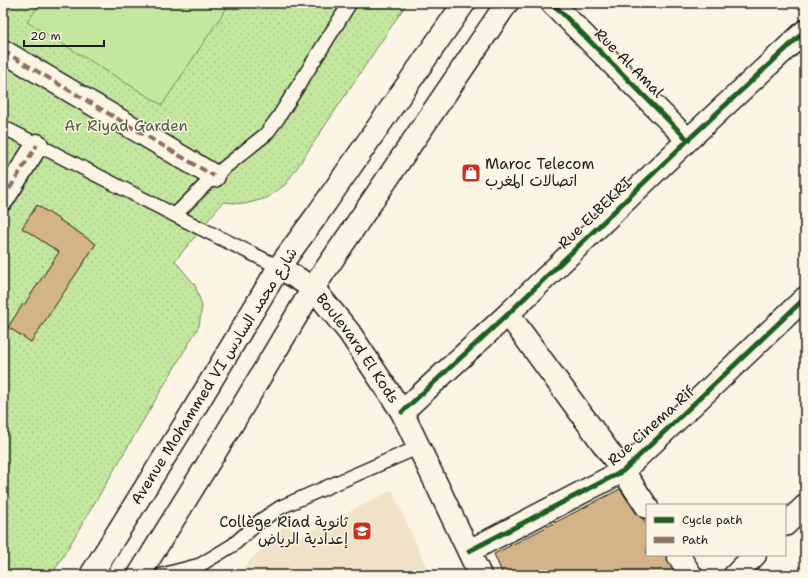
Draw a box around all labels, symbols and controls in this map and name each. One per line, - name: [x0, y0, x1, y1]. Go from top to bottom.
- scale bar: [24, 22, 104, 48]
- street label: Rue Al Amal: [590, 24, 668, 102]
- text: 20 m: [30, 28, 61, 44]
- park label: Ar Riyad Garden: [64, 116, 188, 136]
- place label: Maroc Telecom اتصالات المغرب: [485, 154, 594, 191]
- shop icon: Maroc Telecom اتصالات المغرب: [460, 162, 482, 184]
- street label: Rue ELBEKRI: [554, 173, 636, 253]
- street label: Avenue Mohammed VI شارع محمد السادس: [126, 244, 302, 508]
- street label: Boulevard El Kods: [311, 289, 404, 407]
- street label: Rue Cinema Rif: [603, 381, 699, 470]
- legend: [646, 504, 786, 556]
- place label: Collège Riad ثانوية إعدادية الرياض: [219, 512, 349, 549]
- text: Cycle path: [682, 512, 743, 528]
- school or university icon: Collège Riad ثانوية إعدادية الرياض: [351, 520, 373, 542]
- text: Path: [682, 532, 708, 548]

